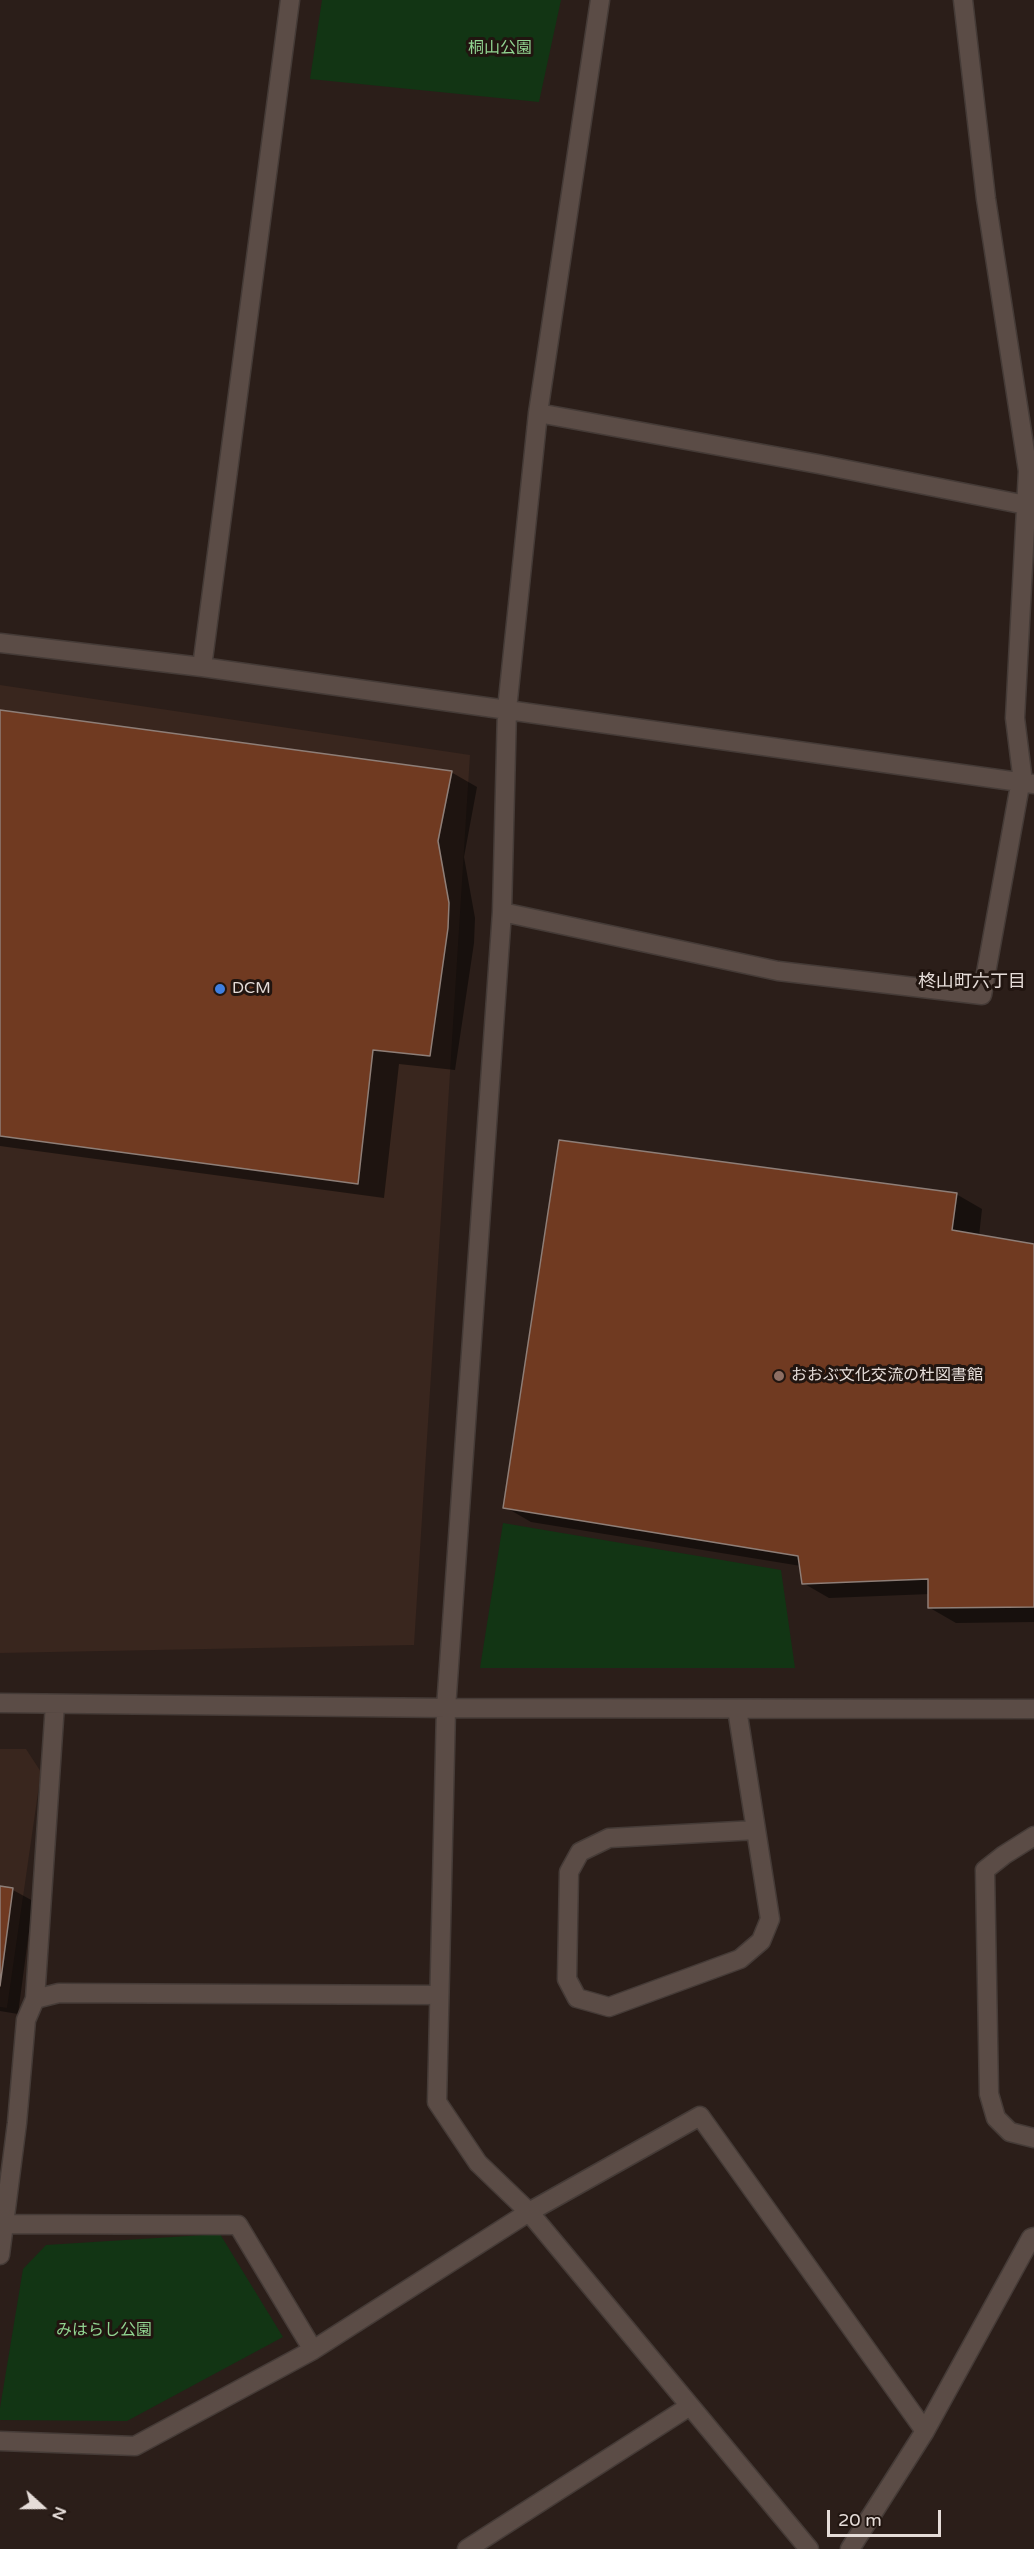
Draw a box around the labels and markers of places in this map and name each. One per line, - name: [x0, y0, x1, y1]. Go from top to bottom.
- place label: DCM: [232, 979, 271, 999]
- marker: DCM: [213, 982, 227, 996]
- place label: おおぶ文化交流の杜図書館: [791, 1366, 983, 1386]
- marker: おおぶ文化交流の杜図書館: [772, 1369, 786, 1383]

